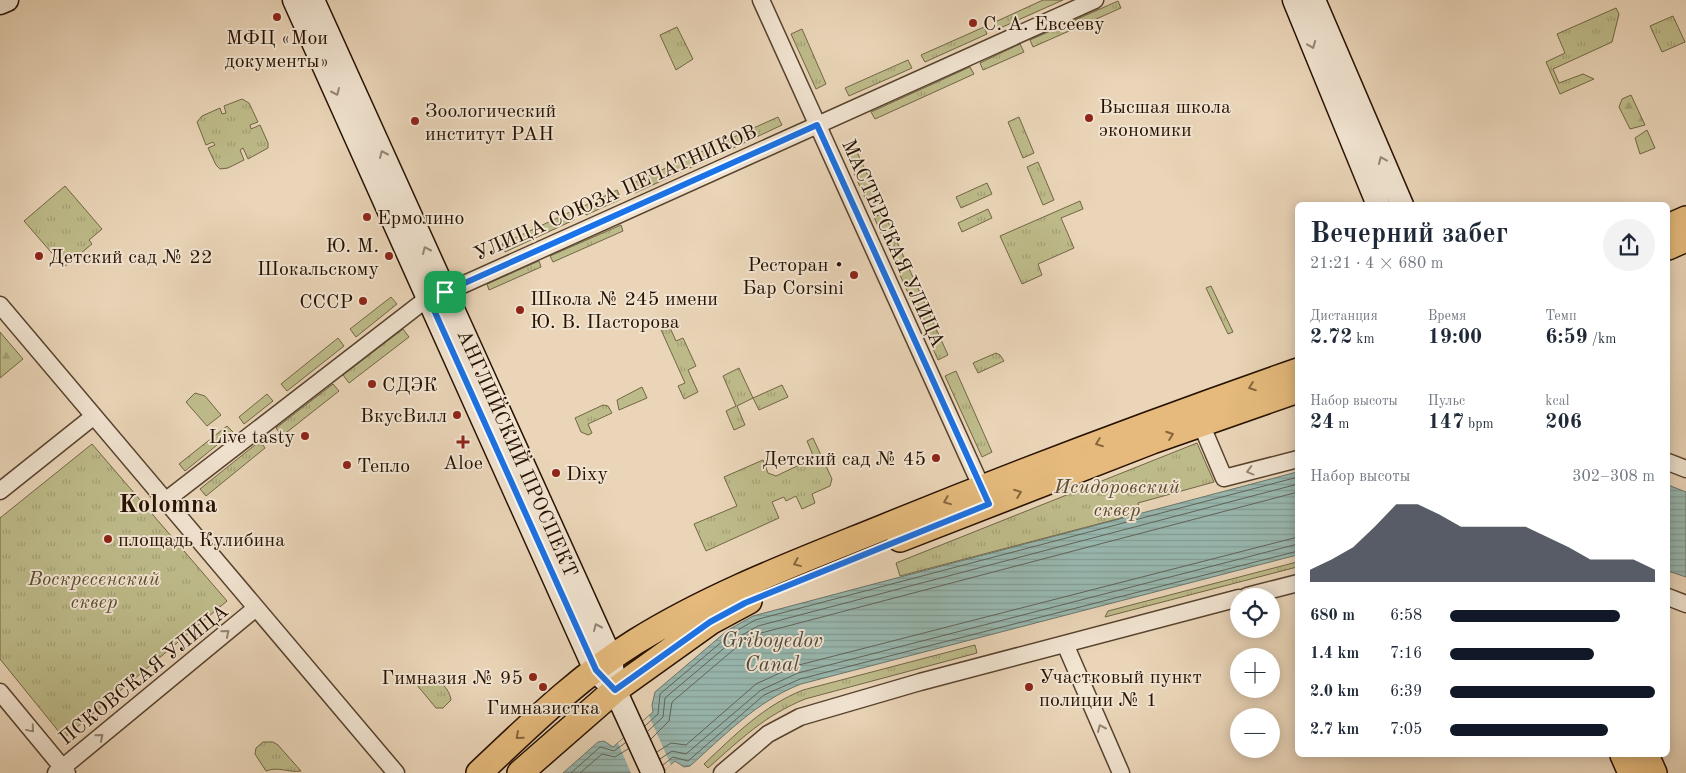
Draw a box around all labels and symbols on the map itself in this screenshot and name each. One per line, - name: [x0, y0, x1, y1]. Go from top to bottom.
- marker: МФЦ «Мои документы»: [271, 11, 283, 23]
- place label: С. А. Евсееву: [983, 15, 1105, 35]
- marker: С. А. Евсееву: [967, 17, 979, 29]
- place label: МФЦ «Мои документы»: [225, 29, 329, 72]
- one-way arrow: [1306, 40, 1317, 49]
- one-way arrow: [329, 87, 340, 96]
- place label: Высшая школа экономики: [1099, 98, 1231, 141]
- place label: Зоологический институт РАН: [425, 102, 556, 145]
- marker: Высшая школа экономики: [1083, 112, 1095, 124]
- marker: Зоологический институт РАН: [409, 115, 421, 127]
- street label: УЛИЦА СОЮЗА ПЕЧАТНИКОВ: [471, 122, 760, 265]
- street label: МАСТЕРСКАЯ УЛИЦА: [837, 137, 947, 351]
- one-way arrow: [378, 150, 389, 159]
- one-way arrow: [1378, 156, 1389, 165]
- place label: Ермолино: [377, 209, 464, 229]
- marker: Ермолино: [361, 211, 373, 223]
- place label: Ю. М. Шокальскому: [257, 237, 379, 280]
- one-way arrow: [422, 246, 433, 255]
- place label: Детский сад № 22: [49, 248, 212, 268]
- marker: Детский сад № 22: [33, 250, 45, 262]
- marker: Ю. М. Шокальскому: [383, 250, 395, 262]
- place label: Ресторан • Бар Corsini: [742, 256, 844, 299]
- marker: Ресторан • Бар Corsini: [848, 269, 860, 281]
- pin: [424, 271, 466, 313]
- place label: Школа № 245 имени Ю. В. Пасторова: [530, 290, 718, 333]
- place label: СССР: [299, 293, 353, 313]
- marker: СССР: [357, 295, 369, 307]
- marker: Школа № 245 имени Ю. В. Пасторова: [514, 304, 526, 316]
- street label: АНГЛИЙСКИЙ ПРОСПЕКТ: [452, 326, 583, 581]
- place label: СДЭК: [382, 376, 438, 396]
- marker: СДЭК: [366, 378, 378, 390]
- one-way arrow: [1248, 381, 1256, 391]
- place label: ВкусВилл: [360, 407, 447, 427]
- marker: ВкусВилл: [451, 409, 463, 421]
- place label: Live tasty: [209, 428, 295, 448]
- marker: Live tasty: [299, 430, 311, 442]
- one-way arrow: [1165, 431, 1174, 441]
- marker: Aloe: [457, 436, 469, 448]
- one-way arrow: [1095, 436, 1104, 447]
- place label: Детский сад № 45: [763, 450, 926, 470]
- marker: Детский сад № 45: [930, 452, 942, 464]
- place label: Aloe: [443, 454, 483, 474]
- place label: Тепло: [357, 457, 410, 477]
- marker: Тепло: [341, 459, 353, 471]
- place label: Dixy: [566, 465, 608, 485]
- one-way arrow: [1246, 466, 1254, 476]
- marker: Dixy: [550, 467, 562, 479]
- park label: Исидоровский сквер: [1053, 478, 1180, 521]
- one-way arrow: [1013, 488, 1022, 499]
- district label: Kolomna: [119, 493, 218, 518]
- one-way arrow: [944, 496, 952, 506]
- place label: площадь Кулибина: [118, 531, 285, 551]
- marker: площадь Кулибина: [102, 533, 114, 545]
- one-way arrow: [793, 556, 802, 567]
- park label: Воскресенский сквер: [27, 570, 160, 613]
- street label: ПСКОВСКАЯ УЛИЦА: [56, 601, 232, 750]
- one-way arrow: [593, 623, 603, 632]
- one-way arrow: [220, 631, 229, 639]
- water label: Griboyedov Canal: [721, 631, 823, 676]
- place label: Участковый пункт полиции № 1: [1039, 668, 1202, 711]
- place label: Гимназия № 95: [381, 669, 523, 689]
- marker: Гимназия № 95: [527, 671, 539, 683]
- marker: Гимназистка: [537, 681, 549, 693]
- marker: Участковый пункт полиции № 1: [1023, 681, 1035, 693]
- place label: Гимназистка: [486, 699, 600, 719]
- one-way arrow: [26, 723, 34, 732]
- one-way arrow: [1097, 724, 1108, 733]
- one-way arrow: [516, 730, 525, 739]
- one-way arrow: [95, 733, 104, 742]

